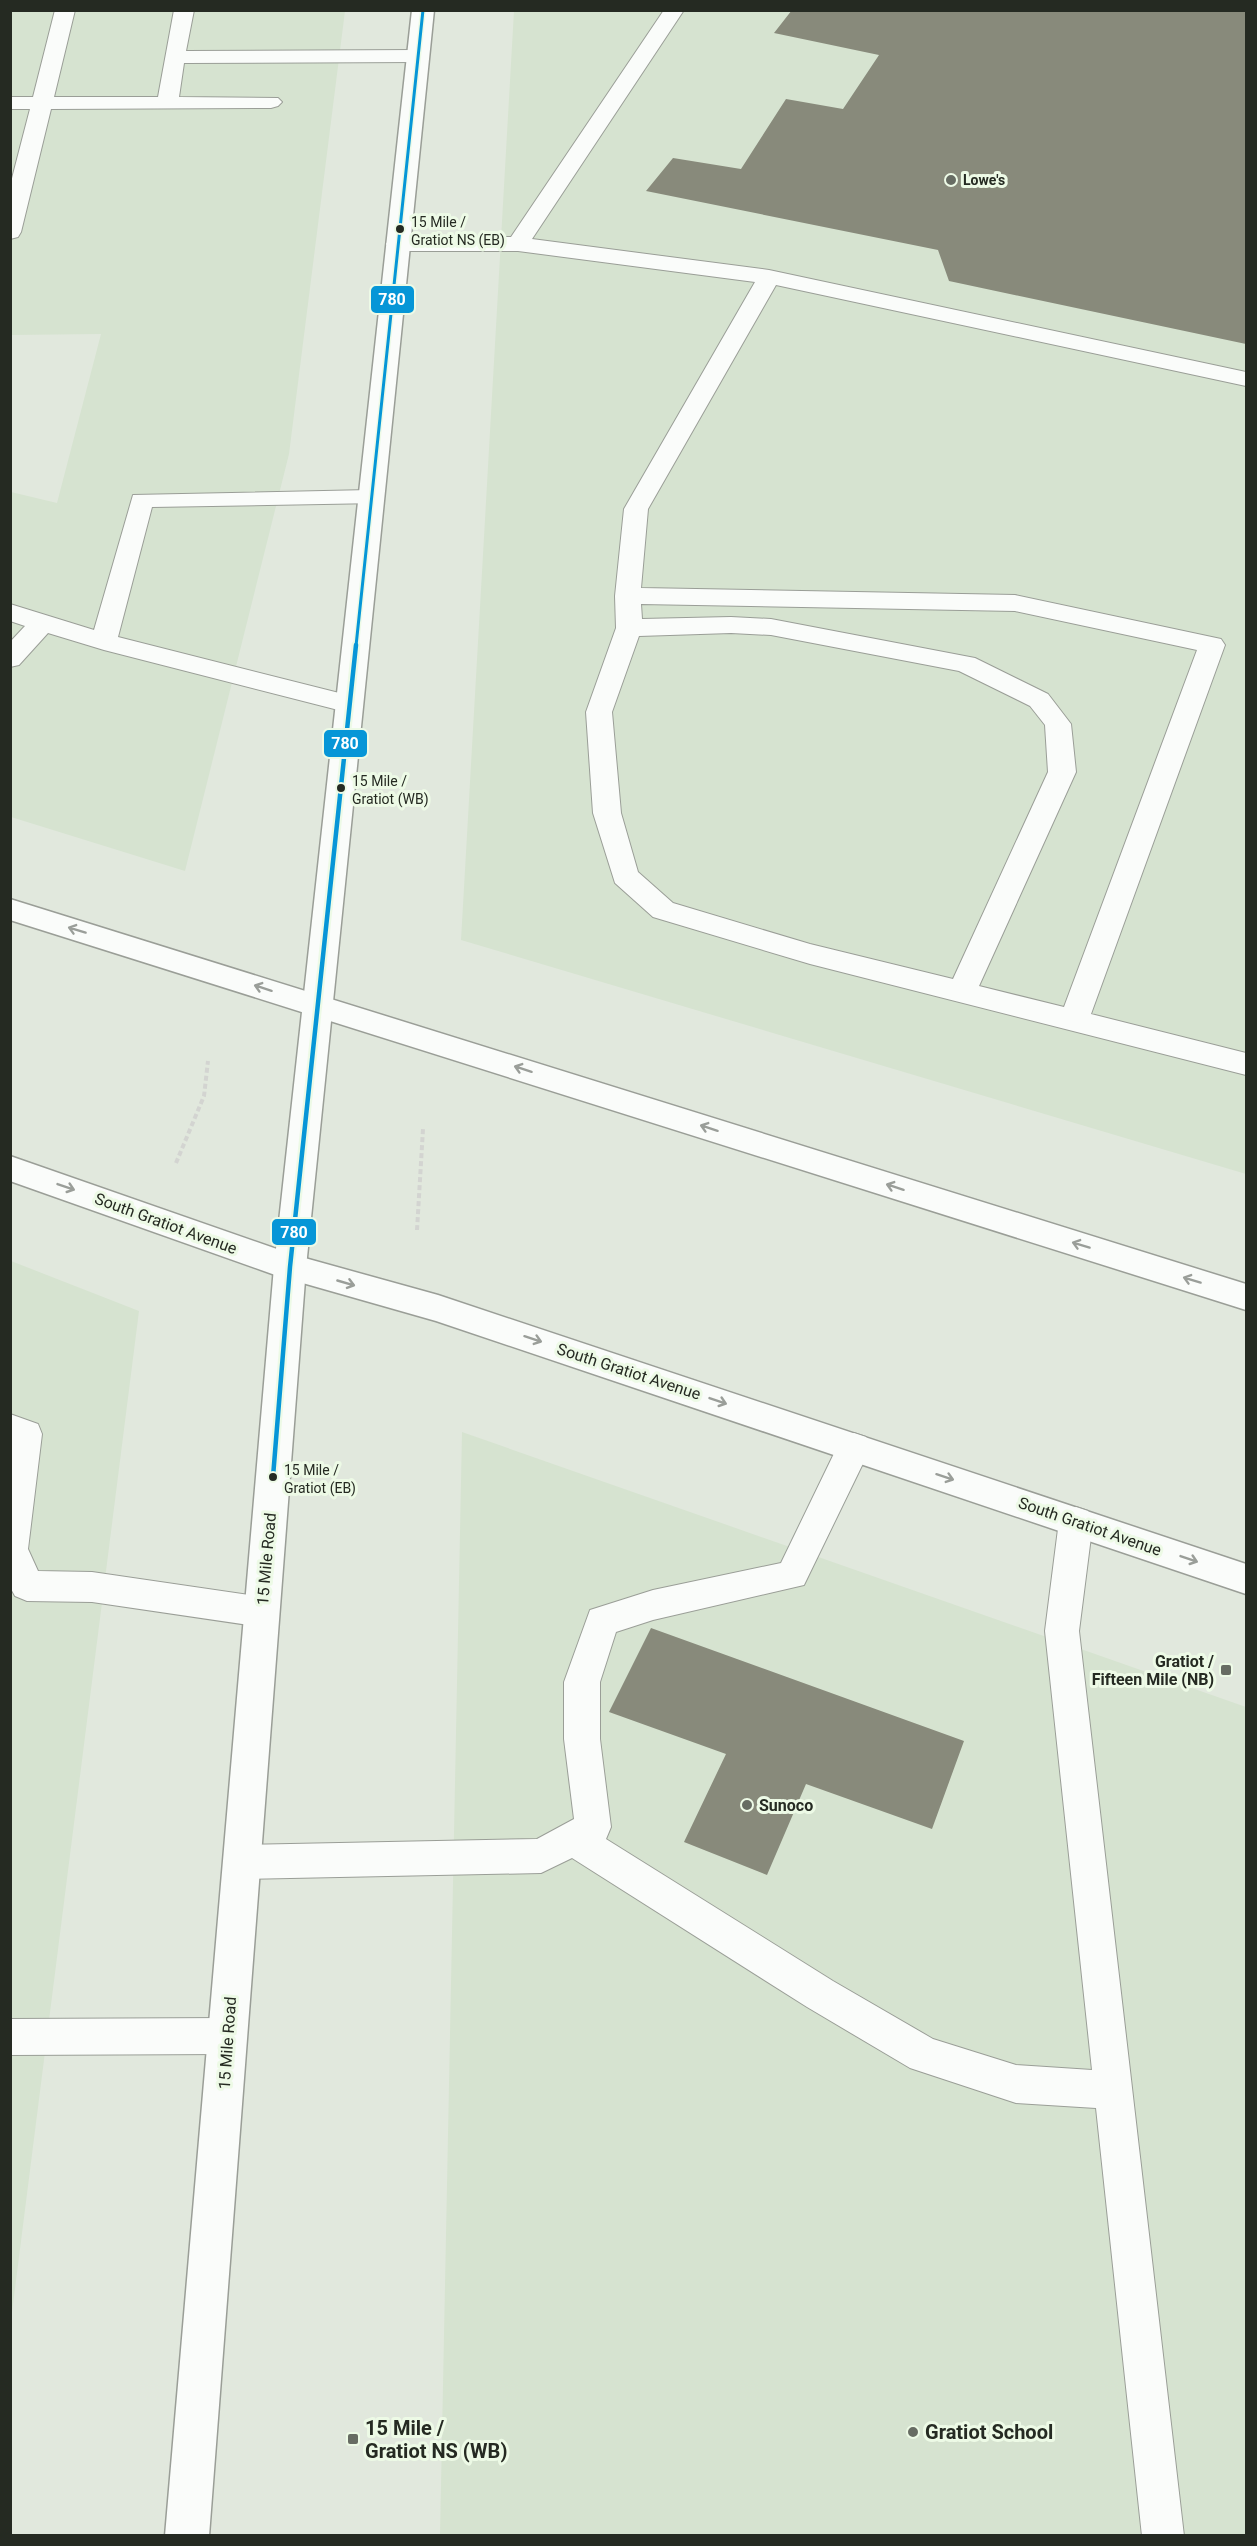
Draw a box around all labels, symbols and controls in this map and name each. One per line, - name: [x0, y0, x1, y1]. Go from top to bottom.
- place label: Lowe's: [963, 172, 1005, 188]
- marker: Lowe's: [944, 173, 958, 187]
- place label: 15 Mile / Gratiot NS (EB): [411, 214, 505, 249]
- marker: 15 Mile / Gratiot NS (EB): [394, 223, 406, 235]
- line badge: 780: [370, 285, 415, 314]
- text: 780: [378, 290, 406, 309]
- line badge: 780: [323, 729, 368, 758]
- text: 780: [331, 734, 359, 753]
- place label: 15 Mile / Gratiot (WB): [352, 773, 429, 808]
- marker: 15 Mile / Gratiot (WB): [335, 782, 347, 794]
- one-way arrow: [68, 924, 87, 935]
- one-way arrow: [254, 981, 273, 992]
- one-way arrow: [514, 1063, 533, 1074]
- one-way arrow: [700, 1122, 719, 1133]
- one-way arrow: [886, 1181, 905, 1192]
- one-way arrow: [56, 1183, 75, 1194]
- street label: South Gratiot Avenue: [92, 1189, 240, 1258]
- line badge: 780: [271, 1218, 317, 1246]
- text: 780: [280, 1223, 308, 1242]
- one-way arrow: [1072, 1239, 1091, 1250]
- one-way arrow: [1183, 1273, 1202, 1284]
- one-way arrow: [337, 1277, 356, 1289]
- one-way arrow: [523, 1335, 542, 1346]
- street label: South Gratiot Avenue: [555, 1339, 703, 1404]
- one-way arrow: [708, 1396, 727, 1407]
- place label: 15 Mile / Gratiot (EB): [284, 1462, 356, 1497]
- marker: 15 Mile / Gratiot (EB): [267, 1471, 279, 1483]
- one-way arrow: [935, 1473, 954, 1484]
- street label: South Gratiot Avenue: [1016, 1493, 1164, 1560]
- street label: 15 Mile Road: [253, 1512, 280, 1606]
- one-way arrow: [1179, 1555, 1198, 1566]
- place label: Gratiot / Fifteen Mile (NB): [1092, 1652, 1214, 1689]
- marker: Gratiot / Fifteen Mile (NB): [1219, 1663, 1233, 1677]
- place label: Sunoco: [759, 1796, 813, 1815]
- marker: Sunoco: [740, 1798, 754, 1812]
- street label: 15 Mile Road: [215, 1996, 240, 2090]
- place label: 15 Mile / Gratiot NS (WB): [365, 2416, 507, 2463]
- place label: Gratiot School: [925, 2420, 1053, 2444]
- marker: Gratiot School: [906, 2425, 920, 2439]
- marker: 15 Mile / Gratiot NS (WB): [346, 2432, 360, 2446]

